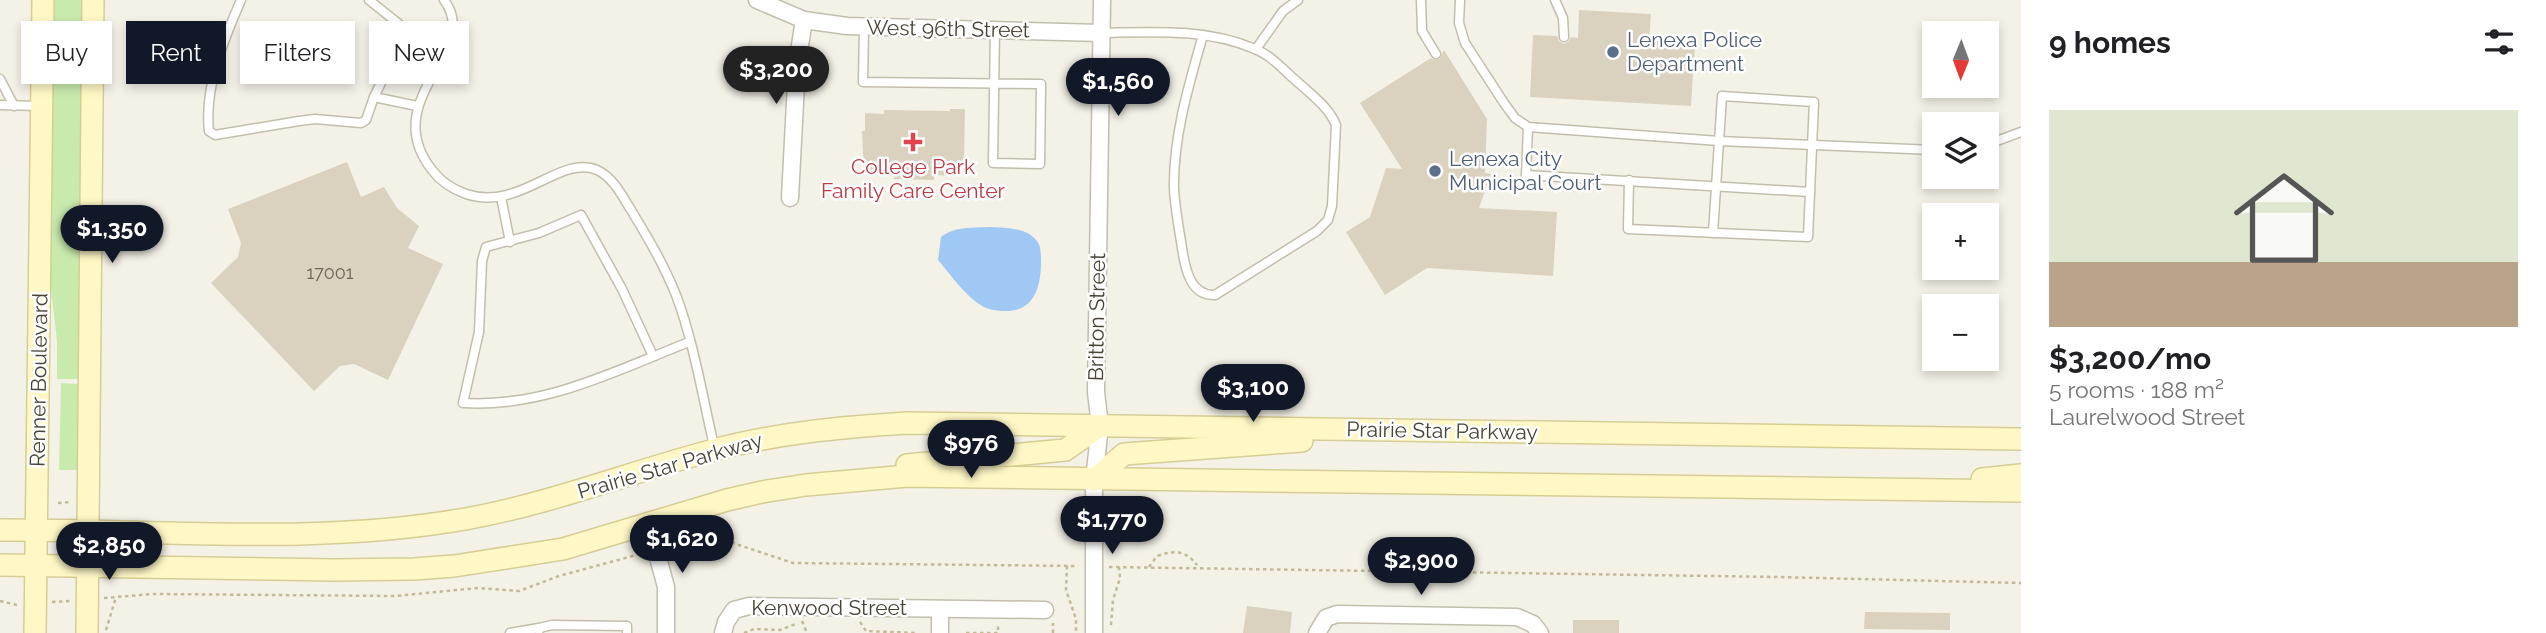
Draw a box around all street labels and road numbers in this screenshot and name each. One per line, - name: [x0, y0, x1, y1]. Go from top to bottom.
- street label: West 96th Street: [866, 15, 1030, 42]
- street label: Britton Street: [1083, 253, 1110, 381]
- street label: Renner Boulevard: [24, 293, 53, 467]
- street label: Prairie Star Parkway: [1346, 416, 1538, 445]
- street label: Prairie Star Parkway: [574, 427, 765, 504]
- street label: Kenwood Street: [751, 595, 907, 620]

